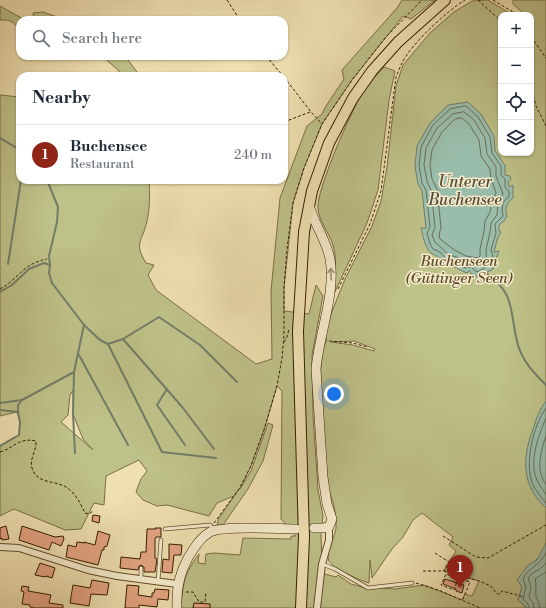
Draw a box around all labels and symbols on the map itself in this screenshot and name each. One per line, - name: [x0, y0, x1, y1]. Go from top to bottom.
- water label: Unterer Buchensee: [427, 172, 502, 210]
- park label: Buchenseen (Güttinger Seen): [406, 252, 513, 288]
- one-way arrow: [327, 268, 334, 281]
- your location: [324, 384, 344, 404]
- pin: 1: [447, 555, 473, 588]

